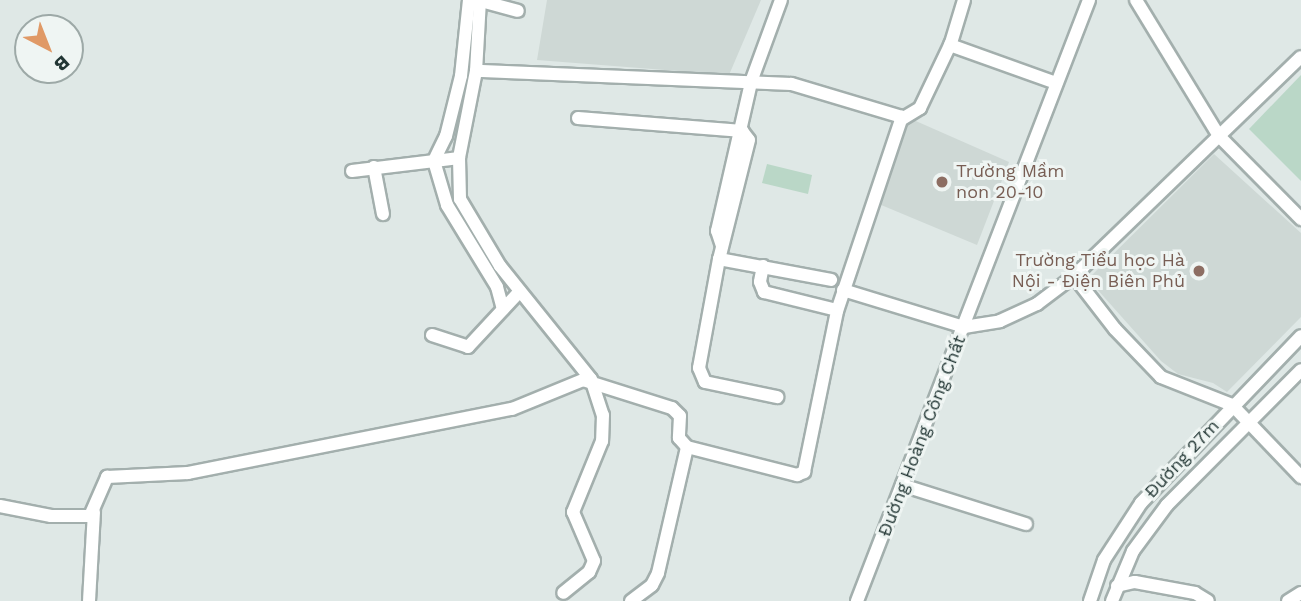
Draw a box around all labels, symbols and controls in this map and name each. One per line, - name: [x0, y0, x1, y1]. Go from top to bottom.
- north arrow: [14, 14, 84, 84]
- text: B: [50, 51, 75, 76]
- place label: Trường Mầm non 20-10: [956, 161, 1064, 204]
- marker: Trường Mầm non 20-10: [934, 174, 950, 190]
- place label: Trường Tiểu học Hà Nội - Điện Biên Phủ: [1012, 250, 1185, 292]
- marker: Trường Tiểu học Hà Nội - Điện Biên Phủ: [1191, 263, 1207, 279]
- street label: Đường Hoàng Công Chất: [874, 332, 970, 540]
- street label: Đường 27m: [1140, 415, 1224, 503]

